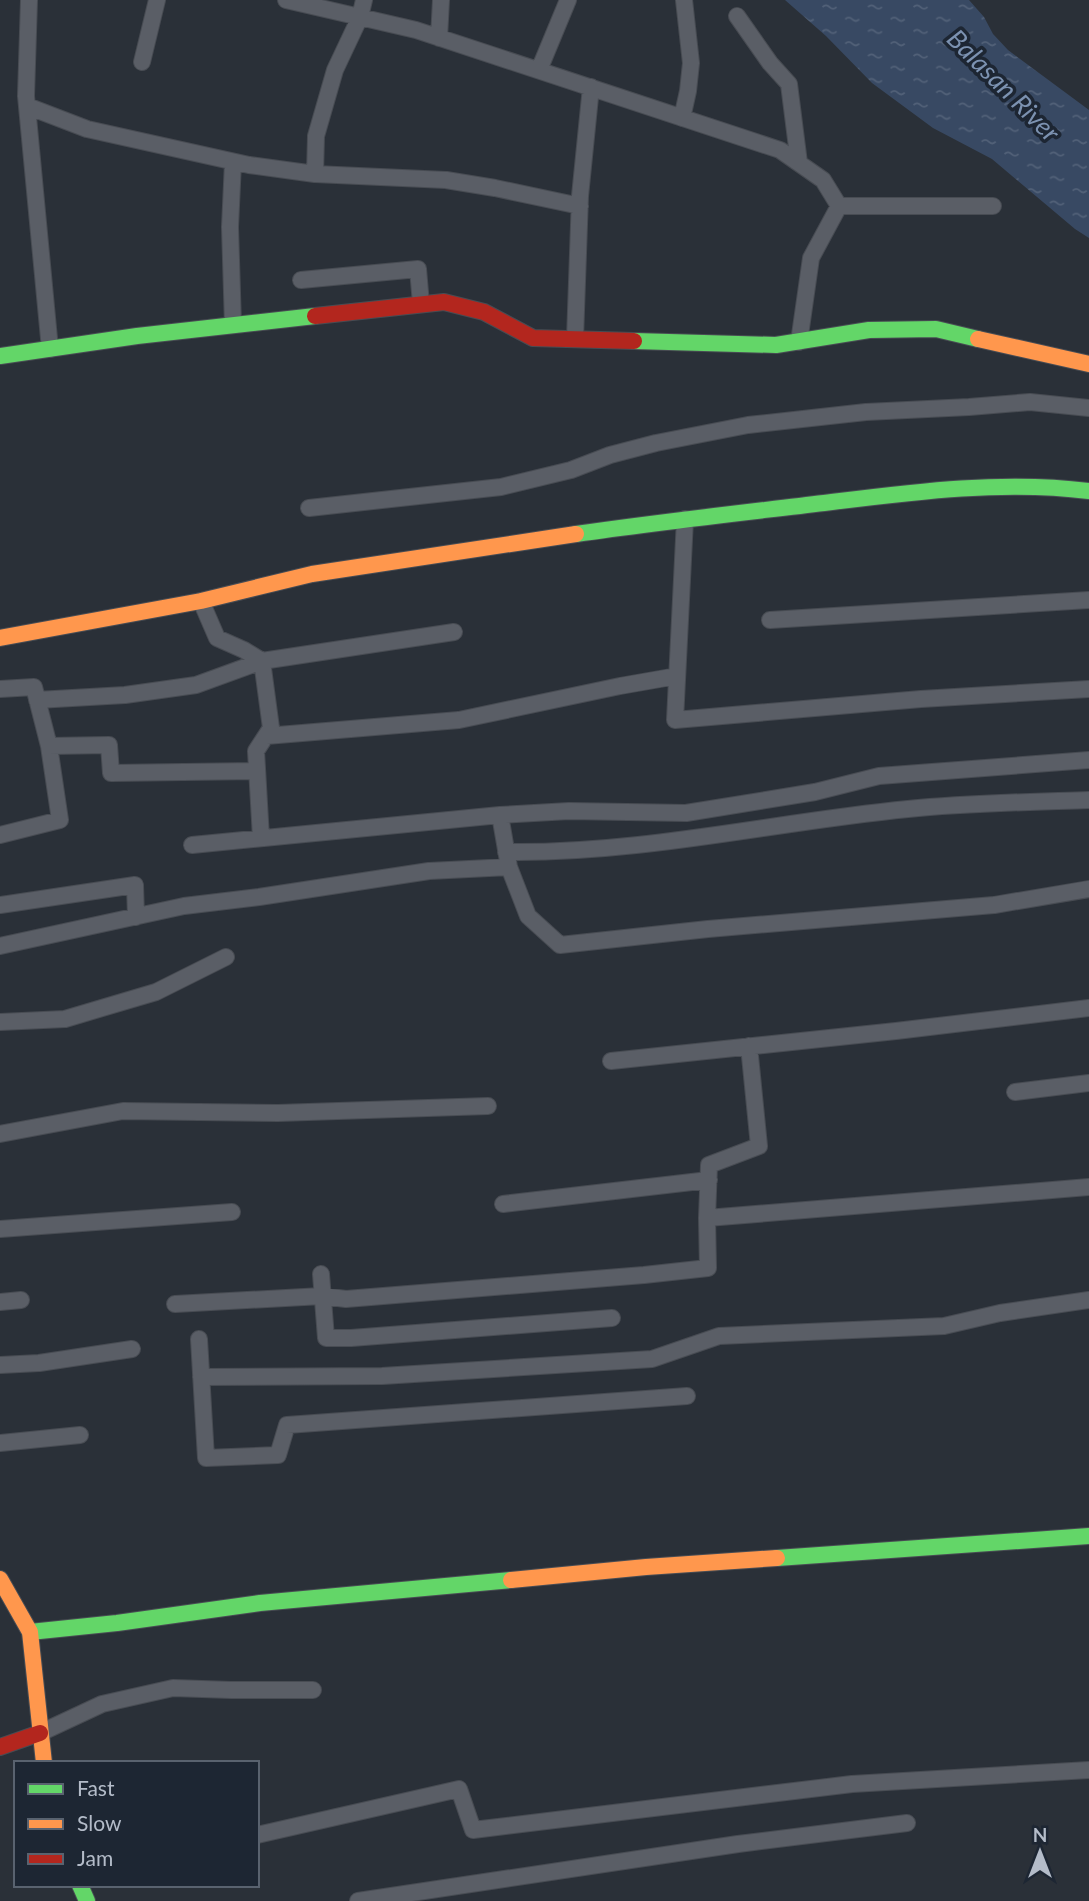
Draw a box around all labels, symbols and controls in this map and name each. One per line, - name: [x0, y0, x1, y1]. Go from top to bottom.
- water label: Balasan River: [941, 22, 1068, 149]
- legend: [14, 1761, 259, 1887]
- text: Fast: [77, 1775, 115, 1800]
- text: Slow: [77, 1810, 122, 1835]
- north arrow: [1005, 1817, 1075, 1887]
- text: N: [1033, 1823, 1047, 1846]
- text: Jam: [77, 1845, 113, 1870]

